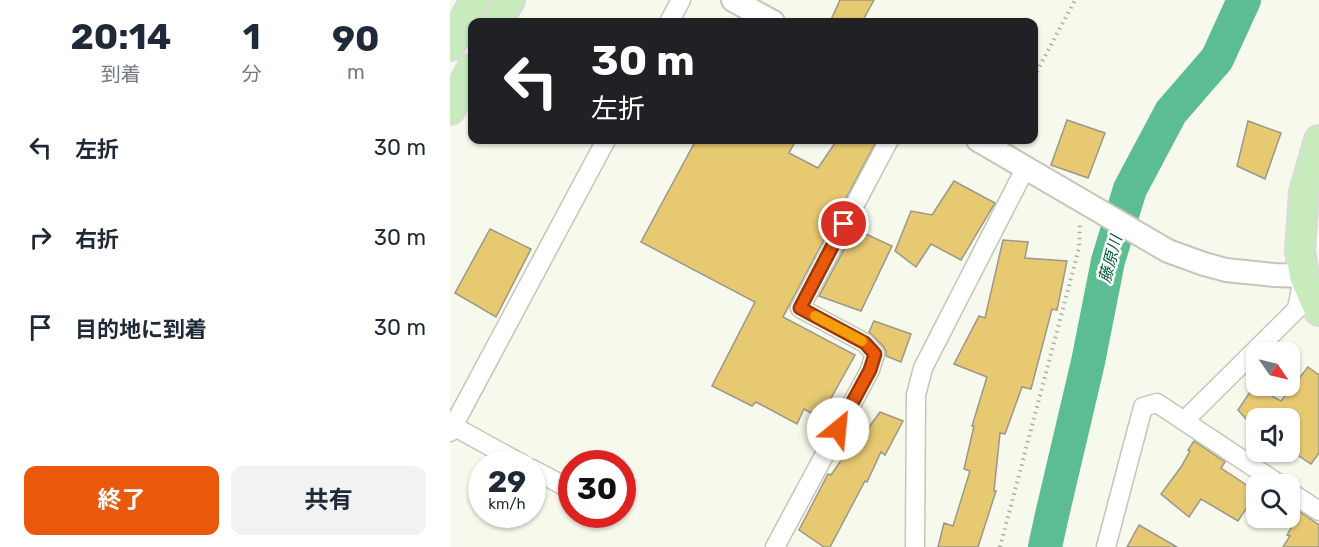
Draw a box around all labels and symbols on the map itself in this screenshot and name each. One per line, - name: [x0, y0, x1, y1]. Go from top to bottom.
- pin: [818, 198, 869, 249]
- water label: 藤原川: [1095, 232, 1126, 285]
- north arrow: [1246, 342, 1300, 396]
- position arrow: [806, 397, 870, 461]
- speed limit sign: 30: [558, 450, 636, 528]

